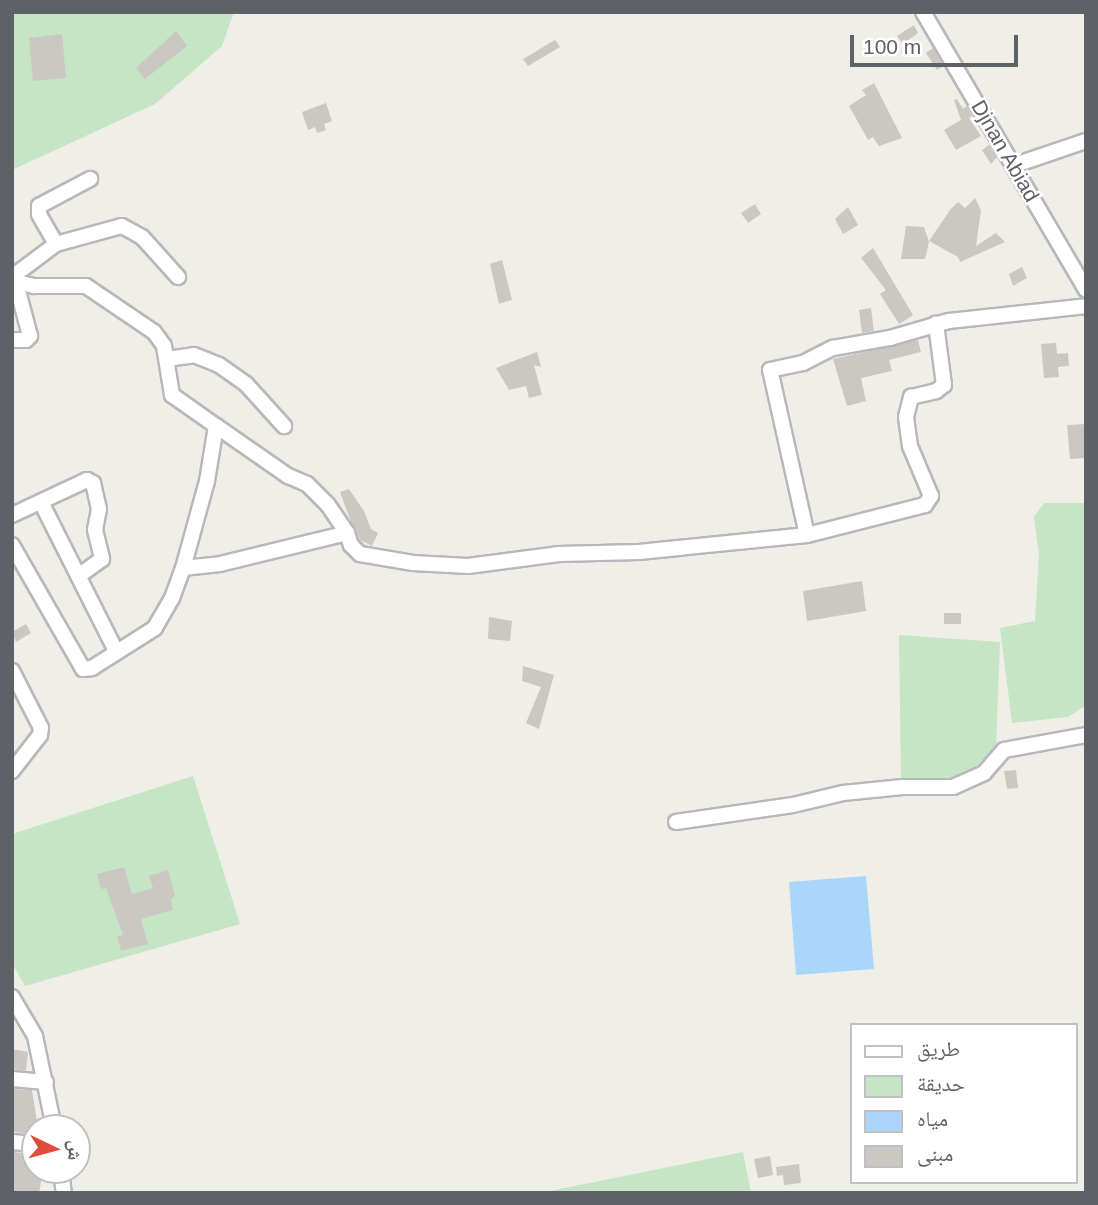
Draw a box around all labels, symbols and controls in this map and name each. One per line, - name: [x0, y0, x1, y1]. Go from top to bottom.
- scale bar: [853, 21, 1021, 65]
- text: 100 m: [863, 35, 921, 58]
- street label: Djnan Abiad: [965, 95, 1045, 207]
- legend: [850, 1023, 1077, 1184]
- text: طريق: [917, 1037, 960, 1060]
- text: حديقة: [917, 1072, 965, 1095]
- text: مياه: [917, 1107, 948, 1130]
- north arrow: [21, 1114, 91, 1184]
- text: ش: [64, 1140, 87, 1162]
- text: مبنى: [917, 1142, 953, 1165]

